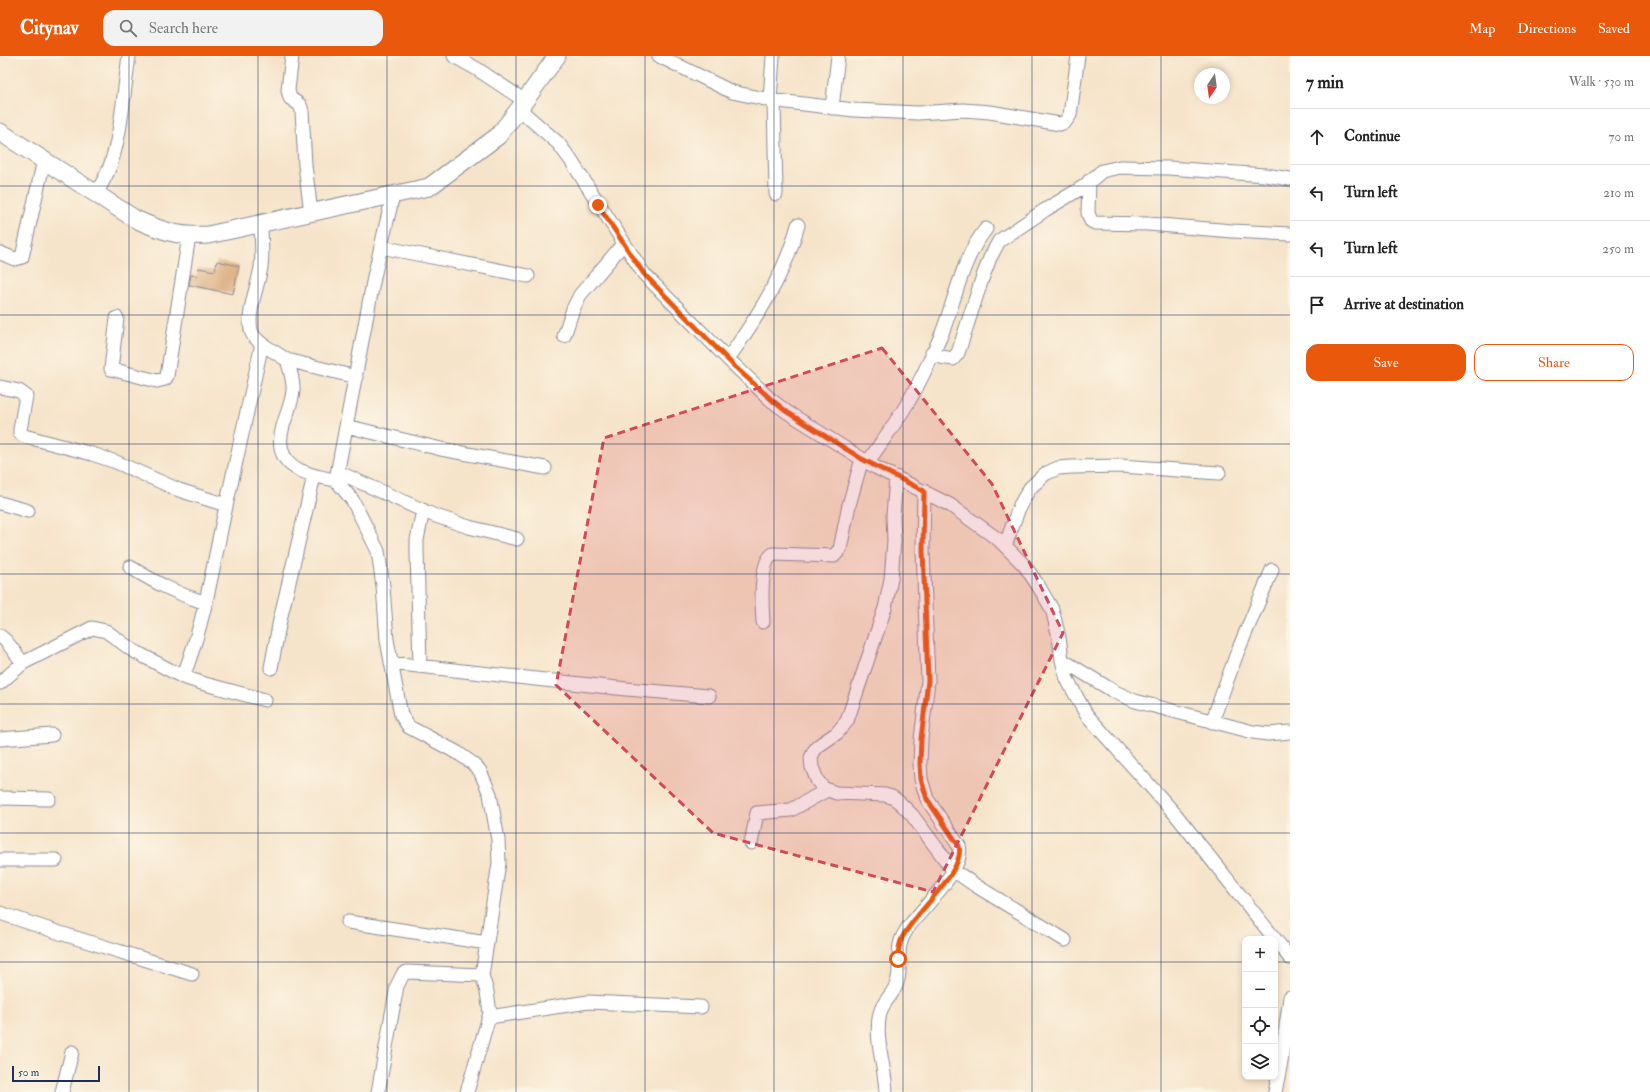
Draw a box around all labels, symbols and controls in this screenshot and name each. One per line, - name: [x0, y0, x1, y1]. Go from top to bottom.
- search box: [103, 10, 383, 46]
- text: Citynav: [20, 16, 79, 40]
- icon: search: [117, 17, 139, 39]
- text: Search here: [149, 19, 218, 38]
- text: Map: [1469, 20, 1495, 37]
- text: Directions: [1517, 20, 1576, 37]
- text: Saved: [1598, 20, 1630, 37]
- north arrow: [1194, 68, 1230, 104]
- text: 7 min: [1306, 72, 1344, 93]
- text: Walk · 530 m: [1569, 74, 1634, 90]
- icon: ahead: [1306, 126, 1328, 148]
- text: Continue: [1344, 127, 1400, 146]
- text: 70 m: [1609, 129, 1634, 145]
- icon: left: [1306, 182, 1328, 204]
- text: Turn left: [1344, 183, 1398, 202]
- text: 210 m: [1603, 185, 1634, 201]
- route end: [589, 196, 607, 214]
- icon: left: [1306, 238, 1328, 260]
- text: Turn left: [1344, 239, 1398, 258]
- text: 250 m: [1602, 241, 1634, 257]
- icon: arrive: [1306, 294, 1328, 316]
- text: Arrive at destination: [1344, 295, 1464, 314]
- button: Save: [1306, 344, 1466, 381]
- button: Share: [1474, 344, 1634, 381]
- map controls: [1242, 936, 1278, 1080]
- button: +: [1242, 936, 1278, 972]
- route start: [889, 950, 907, 968]
- button: −: [1242, 972, 1278, 1008]
- button: locate: [1242, 1008, 1278, 1044]
- button: layers: [1242, 1044, 1278, 1080]
- scale bar: [12, 1064, 100, 1083]
- text: 50 m: [18, 1066, 39, 1079]

